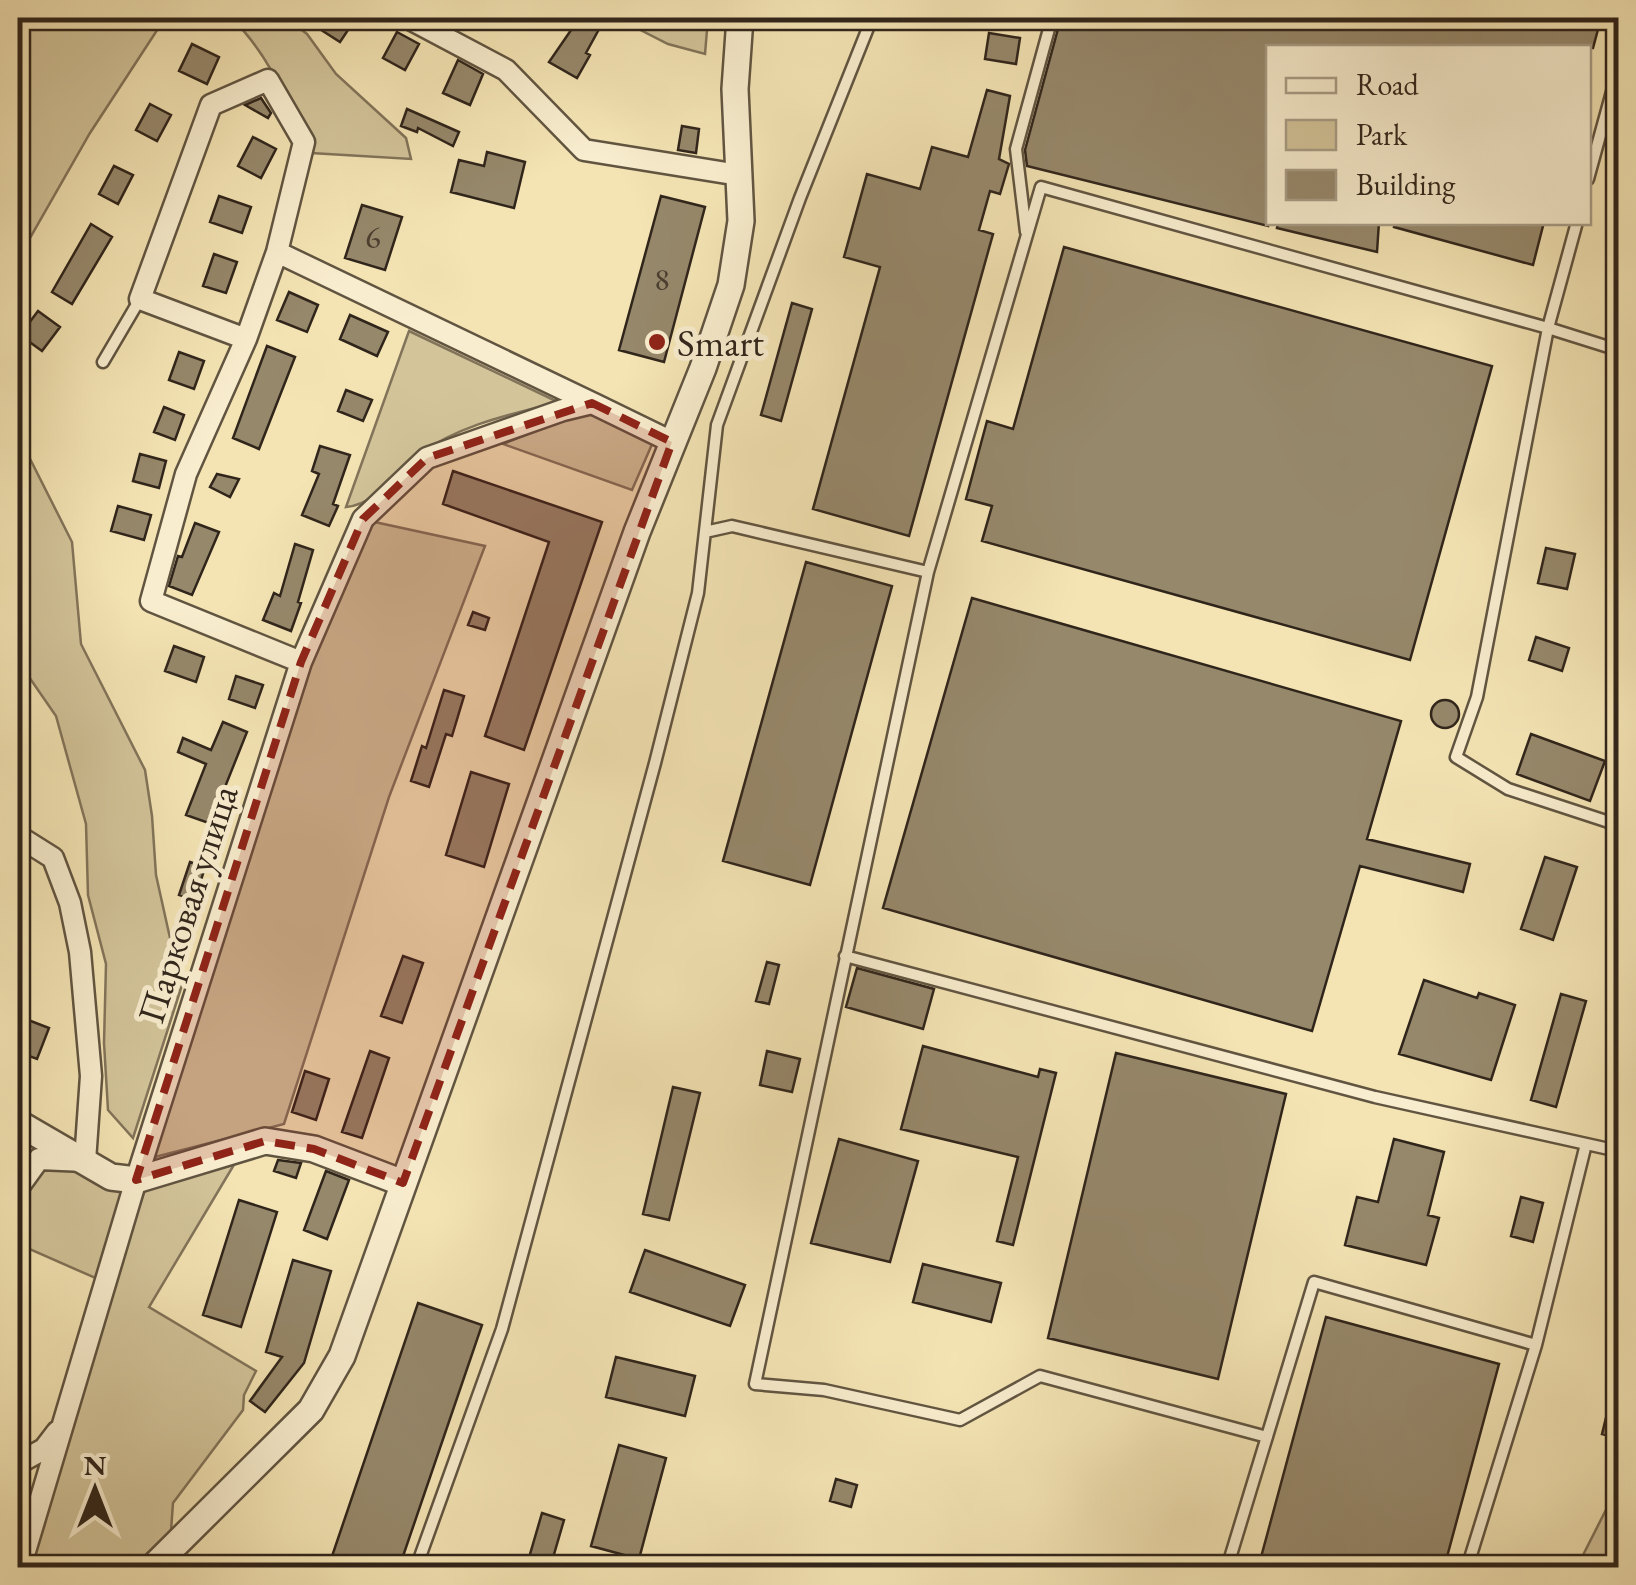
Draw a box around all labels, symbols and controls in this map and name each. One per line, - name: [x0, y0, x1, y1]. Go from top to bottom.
- legend: [1266, 45, 1591, 225]
- text: Road: [1356, 65, 1420, 104]
- text: Park: [1356, 115, 1408, 154]
- text: Building: [1356, 165, 1456, 204]
- house number: 6: [365, 216, 381, 258]
- house number: 8: [654, 258, 670, 300]
- place label: Smart: [677, 318, 764, 367]
- marker: Smart: [646, 331, 668, 353]
- street label: Парковая улица: [126, 778, 249, 1029]
- north arrow: [45, 1440, 145, 1540]
- text: N: [84, 1447, 107, 1483]

